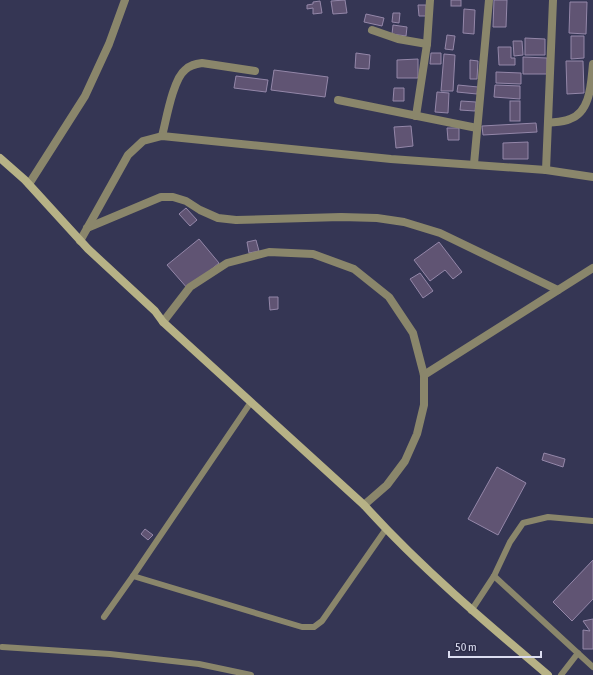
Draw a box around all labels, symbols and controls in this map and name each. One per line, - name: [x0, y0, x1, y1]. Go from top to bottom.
- scale bar: [449, 633, 541, 659]
- text: 50 m: [455, 640, 477, 654]

